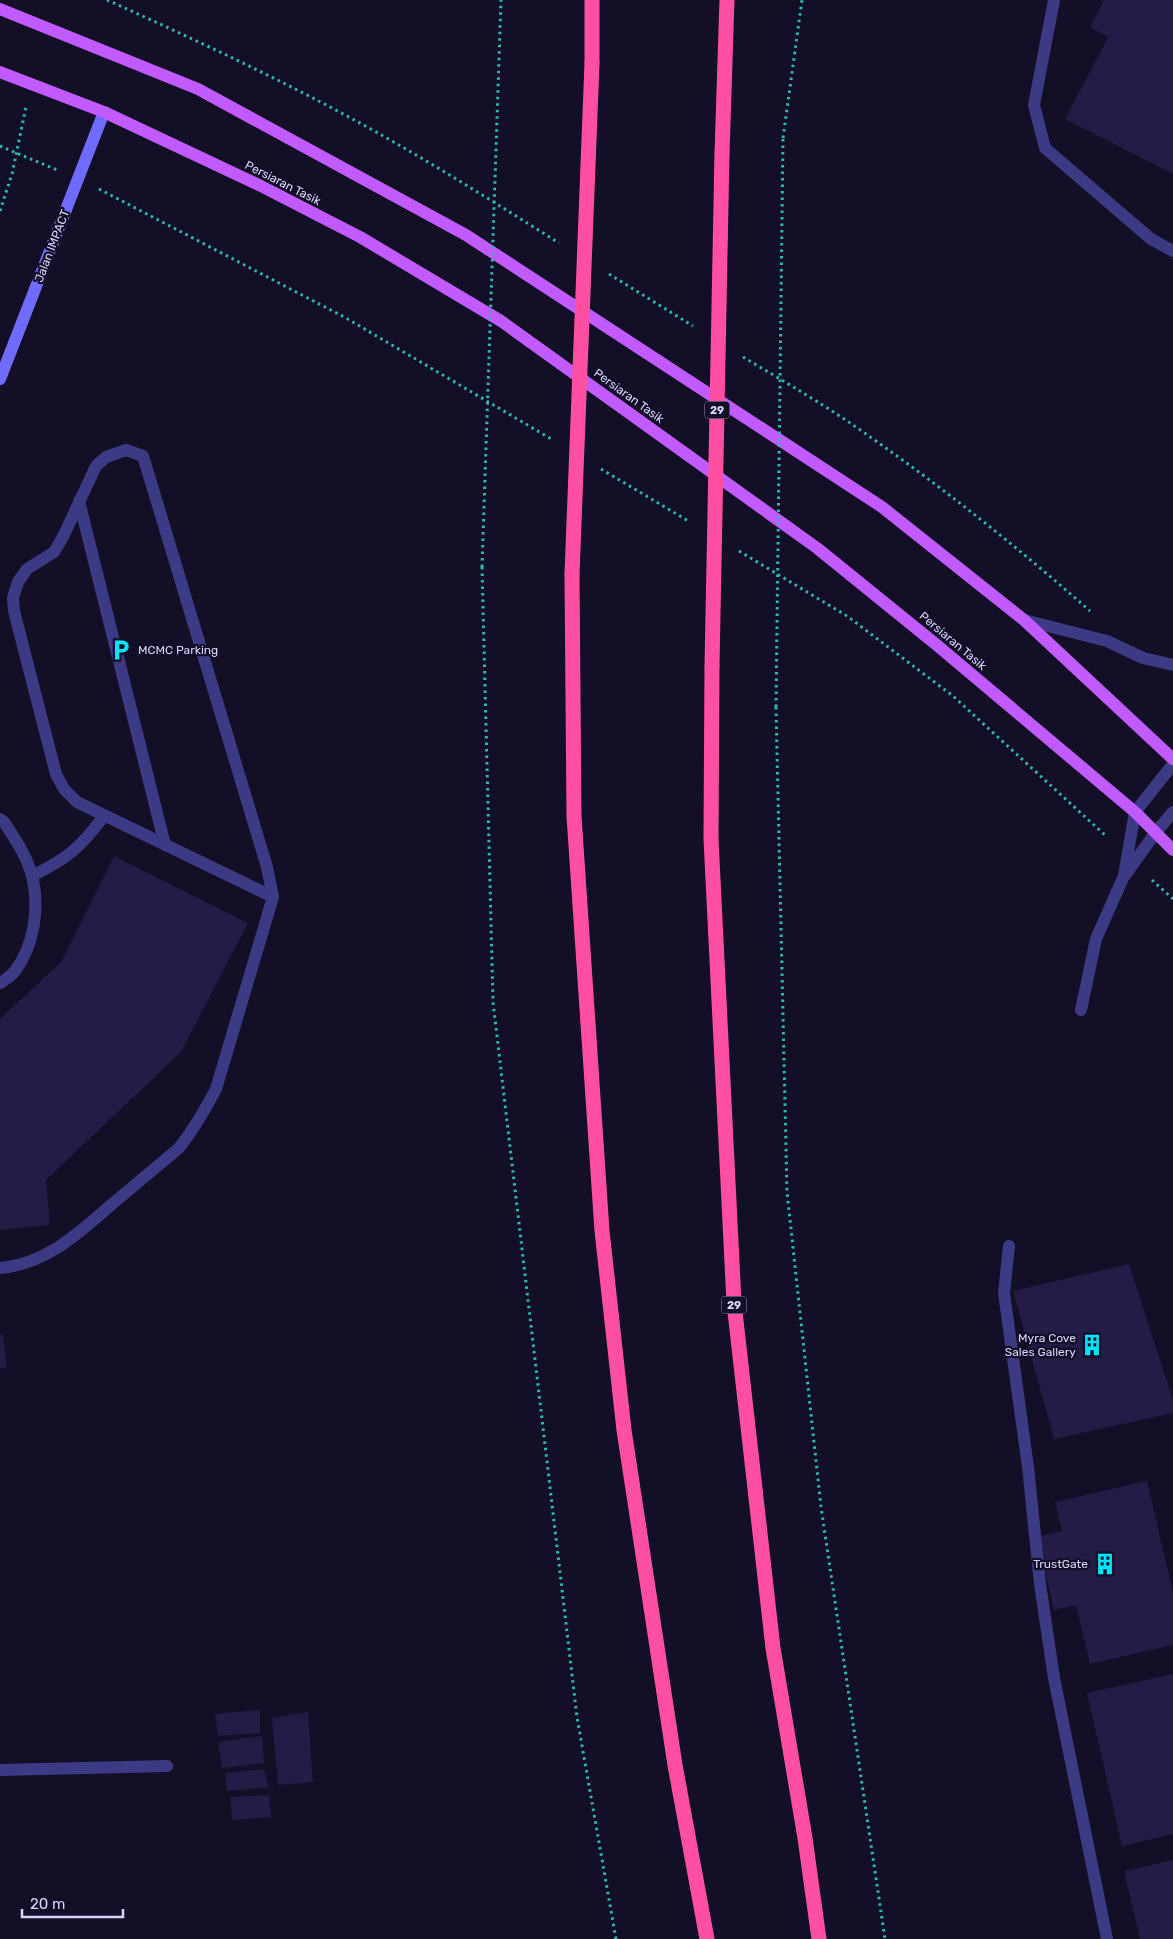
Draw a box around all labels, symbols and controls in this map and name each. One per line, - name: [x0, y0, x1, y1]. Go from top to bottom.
- street label: Persiaran Tasik: [243, 158, 324, 208]
- street label: Jalan IMPACT: [32, 208, 72, 284]
- street label: Persiaran Tasik: [591, 366, 667, 427]
- road number: 29: [704, 402, 730, 418]
- street label: Persiaran Tasik: [917, 609, 990, 674]
- parking icon: MCMC Parking: [108, 637, 134, 663]
- place label: MCMC Parking: [138, 643, 218, 657]
- road number: 29: [722, 1296, 746, 1314]
- place label: Myra Cove Sales Gallery: [1005, 1331, 1076, 1359]
- building icon: Myra Cove Sales Gallery: [1079, 1332, 1105, 1358]
- building icon: TrustGate: [1092, 1551, 1118, 1577]
- place label: TrustGate: [1033, 1557, 1088, 1571]
- scale bar: [22, 1886, 124, 1918]
- text: 20 m: [30, 1895, 65, 1913]

